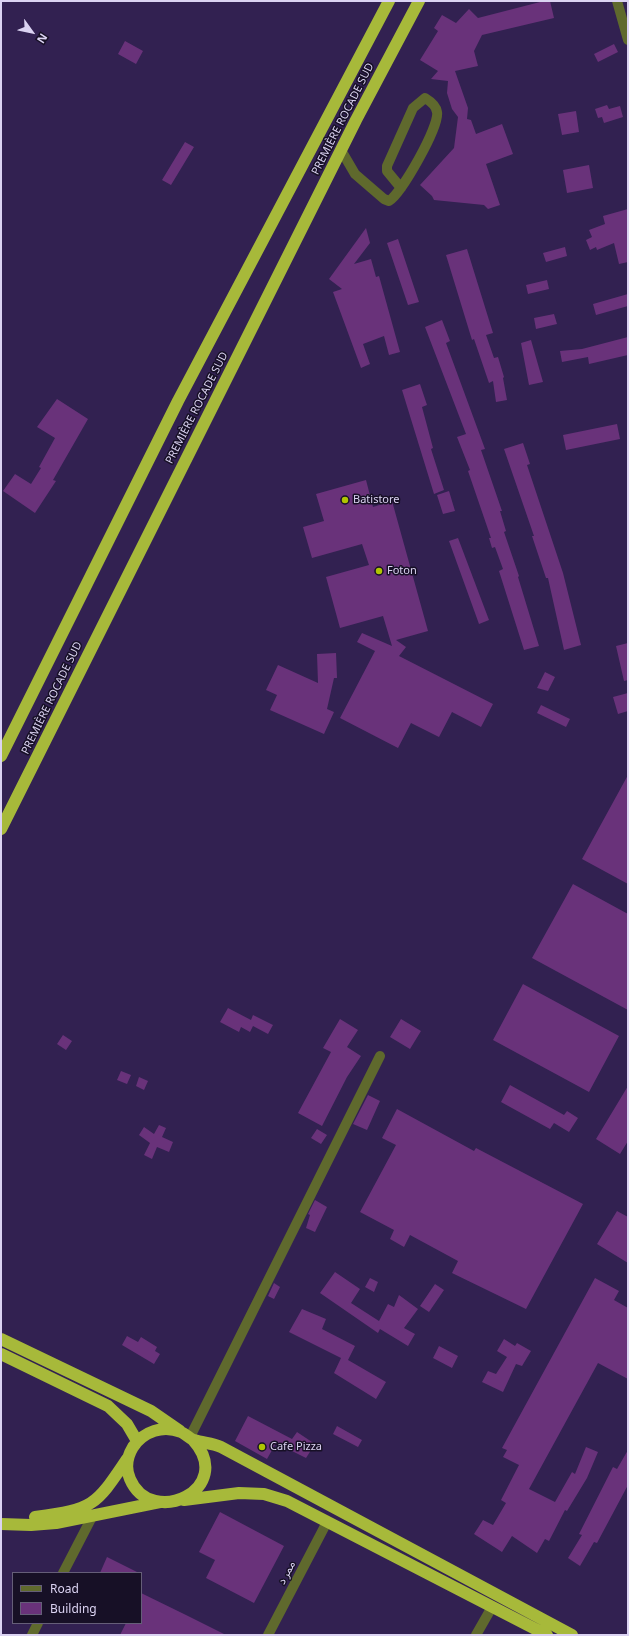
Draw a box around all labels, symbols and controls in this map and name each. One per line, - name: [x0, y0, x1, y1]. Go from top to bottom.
- north arrow: [12, 12, 52, 52]
- text: N: [34, 31, 51, 47]
- street label: PREMIÈRE ROCADE SUD: [309, 61, 377, 177]
- street label: PREMIÈRE ROCADE SUD: [163, 350, 231, 466]
- place label: Batistore: [353, 493, 400, 507]
- marker: Batistore: [340, 495, 350, 505]
- place label: Foton: [387, 564, 417, 578]
- marker: Foton: [374, 566, 384, 576]
- street label: PREMIÈRE ROCADE SUD: [19, 639, 85, 757]
- place label: Cafe Pizza: [270, 1440, 322, 1454]
- marker: Cafe Pizza: [257, 1442, 267, 1452]
- street label: ممر د: [275, 1559, 299, 1587]
- legend: [12, 1572, 142, 1624]
- text: Road: [50, 1580, 79, 1597]
- text: Building: [50, 1600, 97, 1617]

